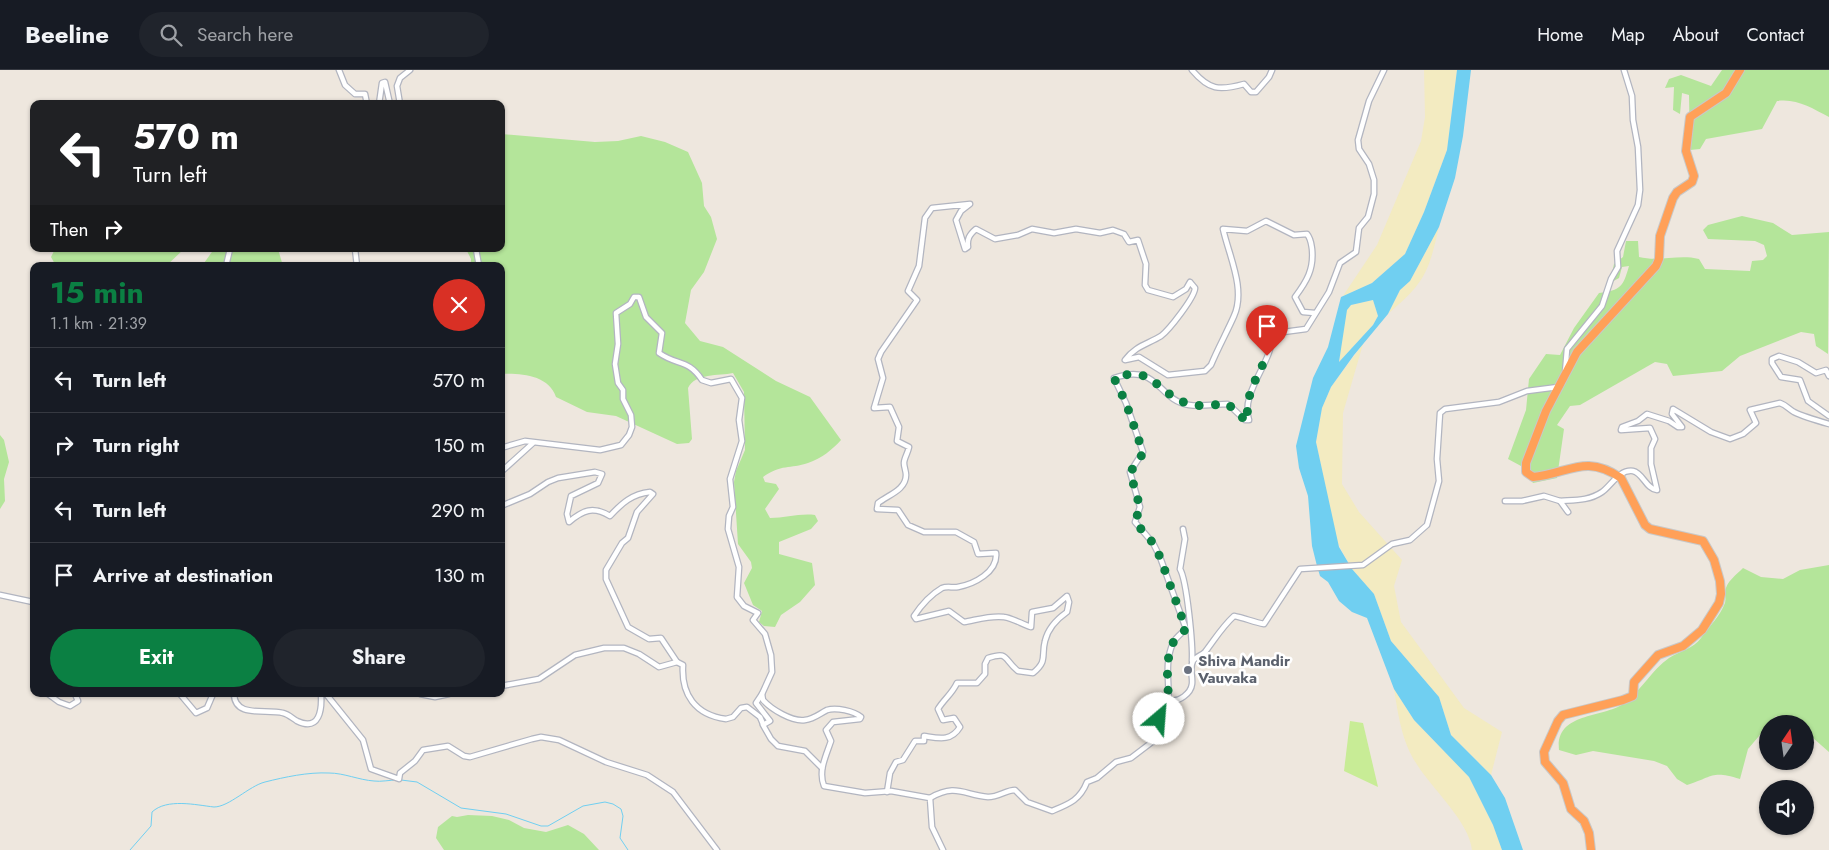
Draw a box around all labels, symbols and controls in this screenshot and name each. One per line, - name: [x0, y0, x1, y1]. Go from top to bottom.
- search box: [139, 12, 489, 57]
- text: Beeline: [25, 17, 109, 52]
- icon: search: [157, 21, 185, 49]
- text: Search here: [197, 21, 293, 48]
- text: Home: [1537, 22, 1583, 48]
- text: Map: [1611, 22, 1645, 48]
- text: About: [1673, 22, 1718, 48]
- text: Contact: [1746, 22, 1804, 48]
- text: 570 m: [133, 112, 239, 162]
- icon: left: [50, 120, 115, 185]
- text: Turn left: [133, 158, 207, 190]
- icon: right: [99, 215, 127, 243]
- text: Then: [50, 216, 89, 243]
- text: 15 min: [50, 271, 144, 314]
- button: close: [433, 279, 485, 331]
- pin: [1246, 305, 1288, 356]
- text: 1.1 km · 21:39: [50, 312, 147, 335]
- icon: arrive: [1253, 312, 1281, 340]
- icon: left: [50, 366, 78, 394]
- text: Turn left: [93, 367, 166, 394]
- text: 570 m: [432, 367, 485, 394]
- icon: right: [50, 431, 78, 459]
- text: Turn right: [93, 432, 179, 459]
- text: 150 m: [434, 432, 485, 459]
- icon: left: [50, 496, 78, 524]
- text: Turn left: [93, 497, 166, 524]
- text: 290 m: [431, 497, 485, 524]
- icon: arrive: [50, 561, 78, 589]
- text: Arrive at destination: [93, 562, 273, 589]
- text: 130 m: [434, 562, 485, 589]
- button: Exit: [50, 629, 263, 687]
- button: Share: [273, 629, 485, 687]
- place label: Shiva Mandir Vauvaka: [1197, 650, 1291, 689]
- marker: Shiva Mandir Vauvaka: [1182, 664, 1194, 676]
- position arrow: [1132, 692, 1184, 744]
- north arrow: [1759, 715, 1814, 770]
- map controls: [1759, 715, 1814, 835]
- button: sound: [1759, 780, 1814, 835]

